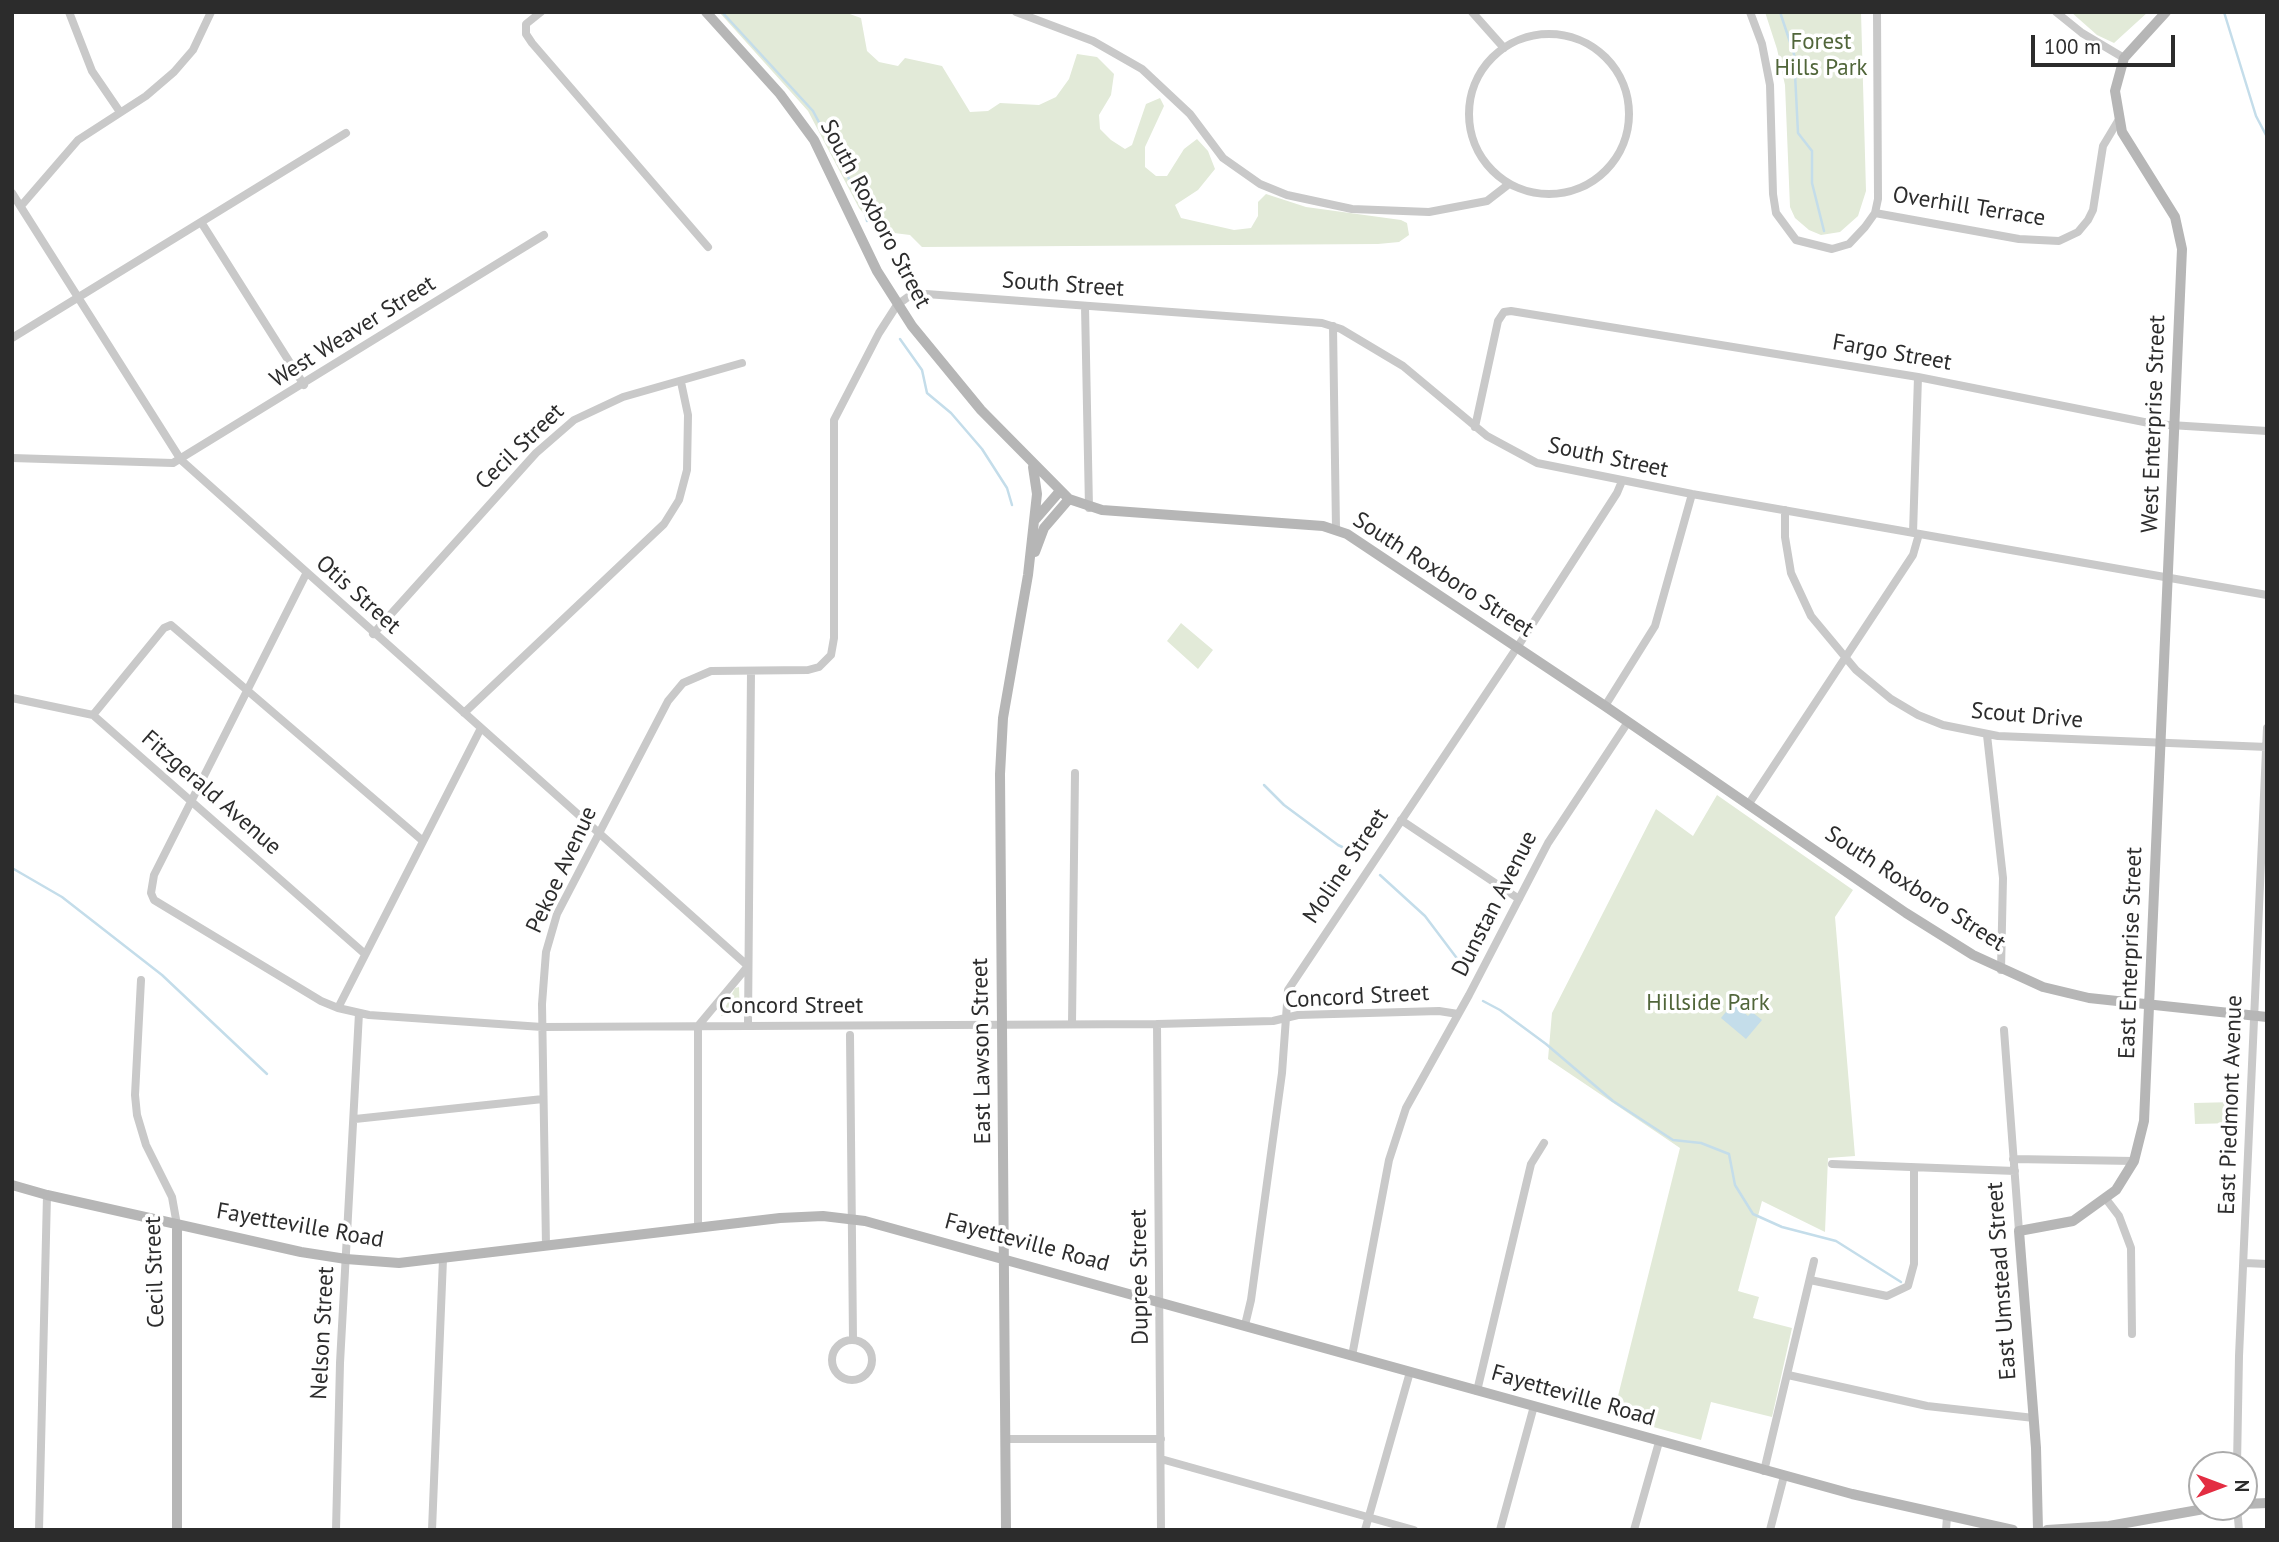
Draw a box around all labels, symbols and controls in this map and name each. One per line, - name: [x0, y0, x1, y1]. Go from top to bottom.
- scale bar: [2034, 21, 2178, 65]
- park label: Forest Hills Park: [1774, 28, 1868, 82]
- text: 100 m: [2044, 33, 2101, 60]
- street label: South Roxboro Street: [814, 115, 936, 313]
- street label: Overhill Terrace: [1891, 181, 2047, 233]
- street label: South Street: [1001, 267, 1125, 303]
- street label: West Weaver Street: [265, 270, 441, 394]
- street label: West Enterprise Street: [2136, 315, 2172, 533]
- street label: Fargo Street: [1830, 329, 1954, 377]
- street label: Cecil Street: [470, 398, 570, 496]
- street label: South Street: [1545, 432, 1671, 484]
- street label: South Roxboro Street: [1348, 506, 1538, 644]
- street label: Otis Street: [310, 550, 406, 640]
- street label: Scout Drive: [1970, 697, 2084, 735]
- street label: Fitzgerald Avenue: [135, 725, 287, 861]
- street label: Pekoe Avenue: [521, 802, 603, 938]
- street label: Moline Street: [1297, 803, 1395, 929]
- street label: South Roxboro Street: [1820, 820, 2010, 958]
- street label: Dunstan Avenue: [1447, 827, 1543, 981]
- street label: East Enterprise Street: [2114, 847, 2148, 1059]
- street label: East Lawson Street: [967, 957, 997, 1145]
- street label: Concord Street: [1284, 979, 1430, 1015]
- park label: Hillside Park: [1646, 989, 1770, 1017]
- street label: Concord Street: [719, 992, 863, 1020]
- street label: East Piedmont Avenue: [2213, 995, 2249, 1215]
- street label: East Umstead Street: [1981, 1181, 2023, 1381]
- street label: Fayetteville Road: [214, 1198, 386, 1254]
- street label: Fayetteville Road: [942, 1208, 1112, 1278]
- street label: Dupree Street: [1125, 1209, 1155, 1345]
- street label: Cecil Street: [139, 1216, 171, 1328]
- street label: Nelson Street: [306, 1266, 340, 1400]
- street label: Fayetteville Road: [1488, 1359, 1658, 1433]
- north arrow: [2188, 1451, 2258, 1521]
- text: N: [2230, 1480, 2254, 1492]

